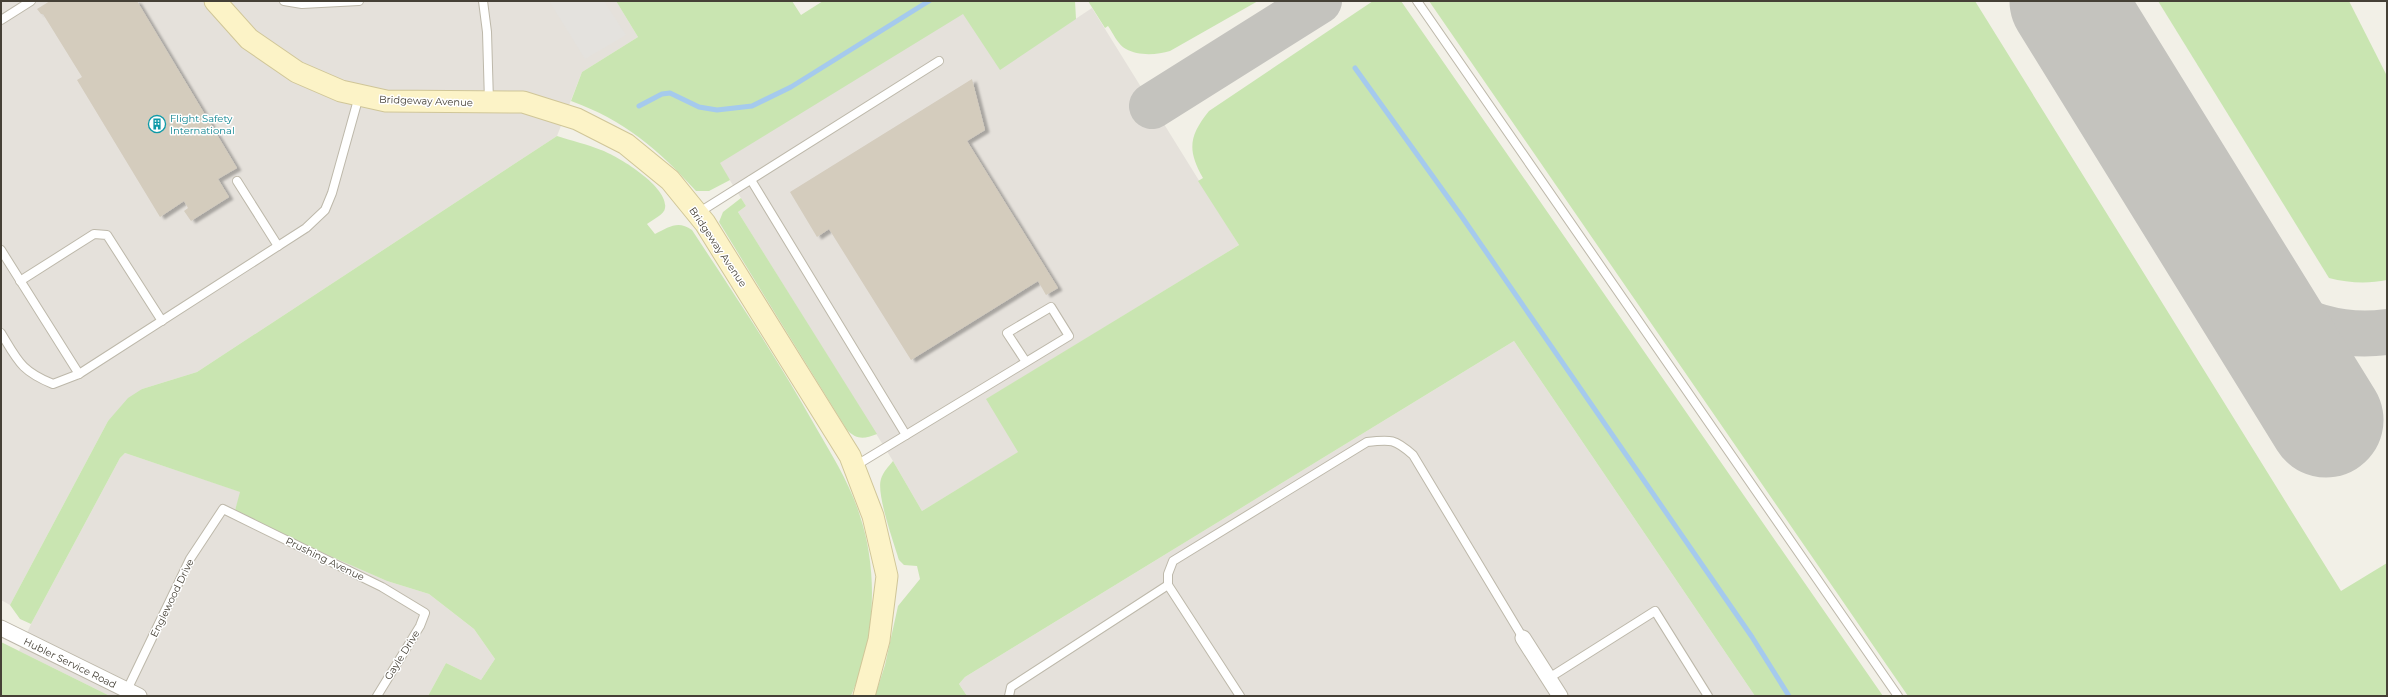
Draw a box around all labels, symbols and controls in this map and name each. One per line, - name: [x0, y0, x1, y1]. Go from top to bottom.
- street label: Bridgeway Avenue: [379, 93, 473, 109]
- place label: Flight Safety International: [170, 112, 235, 137]
- building icon: Flight Safety International: [147, 114, 167, 134]
- street label: Bridgeway Avenue: [686, 204, 750, 290]
- street label: Prushing Avenue: [284, 534, 366, 584]
- street label: Englewood Drive: [147, 557, 197, 639]
- street label: Gayle Drive: [382, 628, 422, 682]
- street label: Hubler Service Road: [21, 635, 119, 691]

